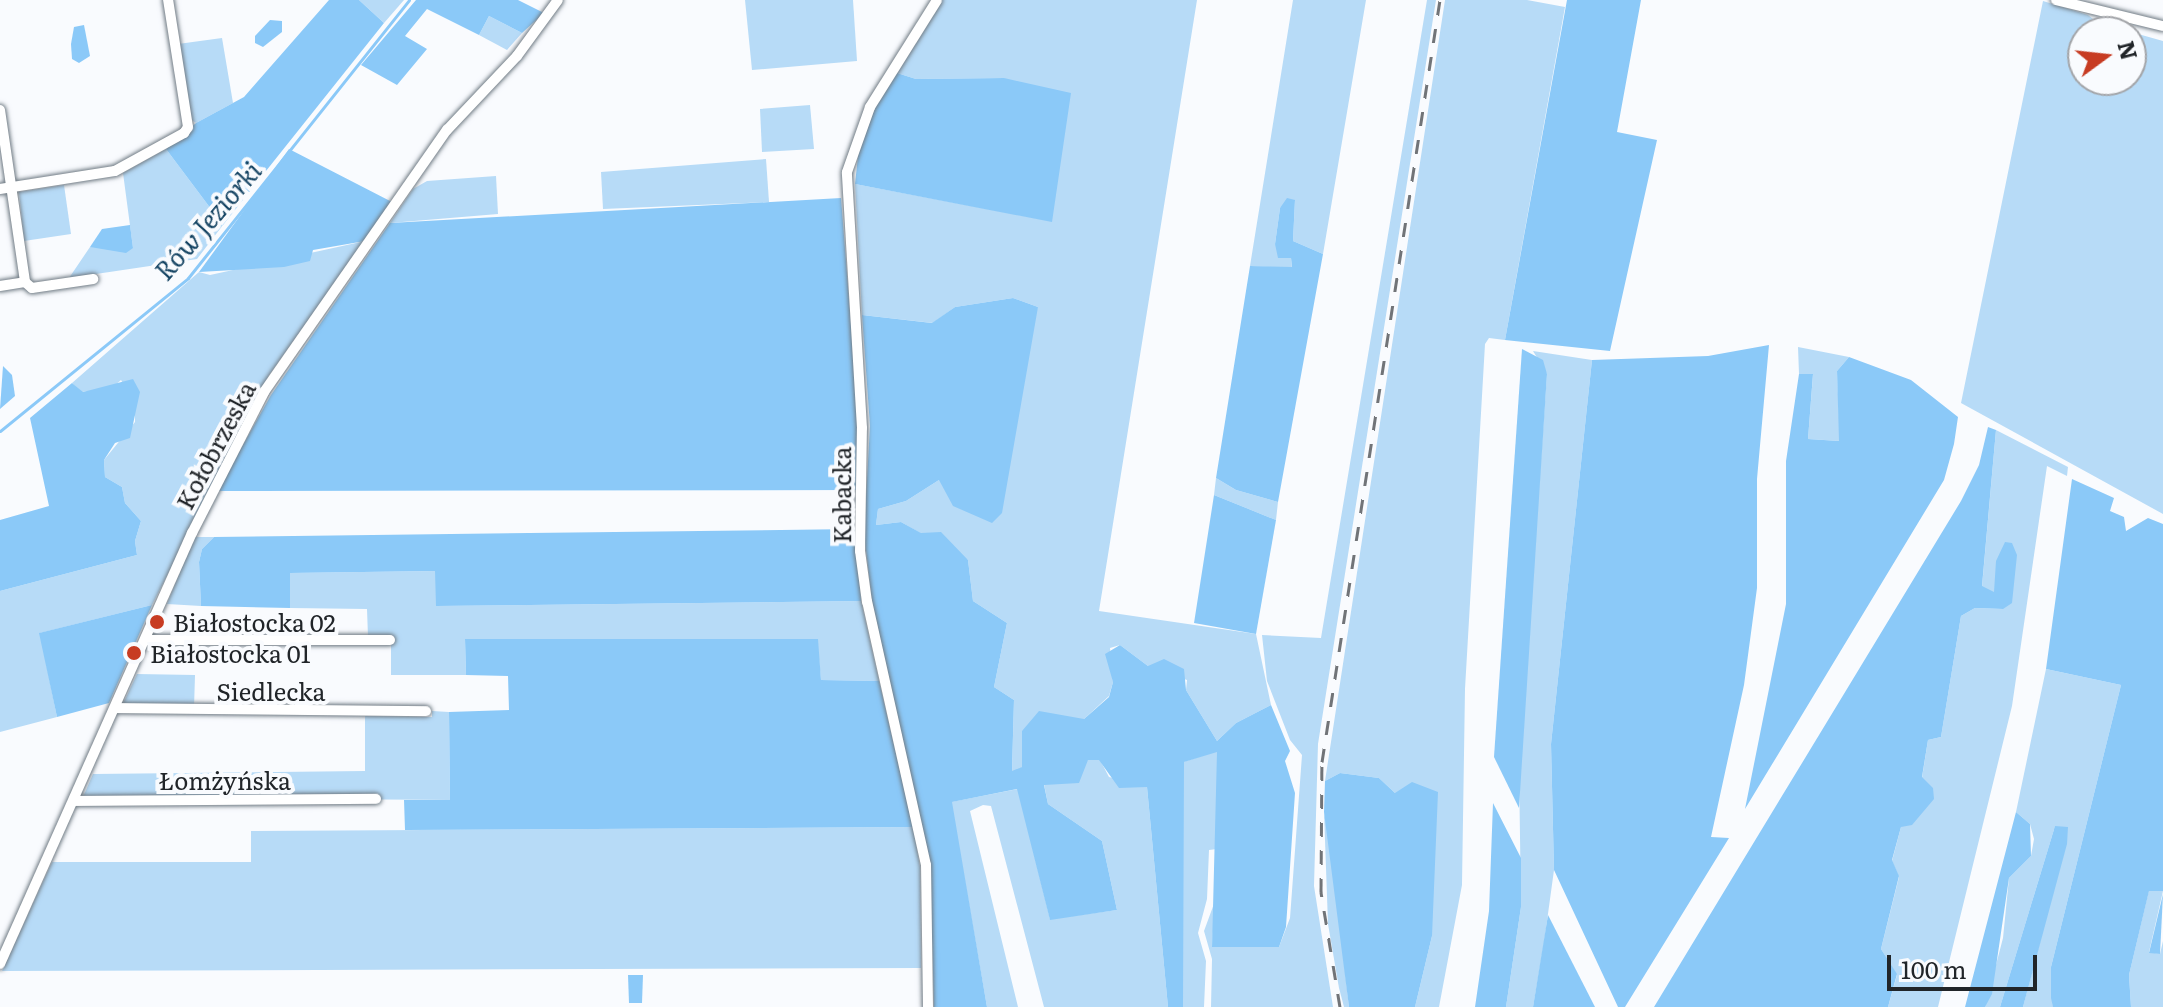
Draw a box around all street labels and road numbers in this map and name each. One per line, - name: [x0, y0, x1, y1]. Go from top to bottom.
- street label: Kołobrzeska: [169, 376, 261, 514]
- street label: Kabacka: [827, 447, 855, 543]
- street label: Siedlecka: [216, 677, 326, 705]
- street label: Łomżyńska: [159, 766, 291, 794]

